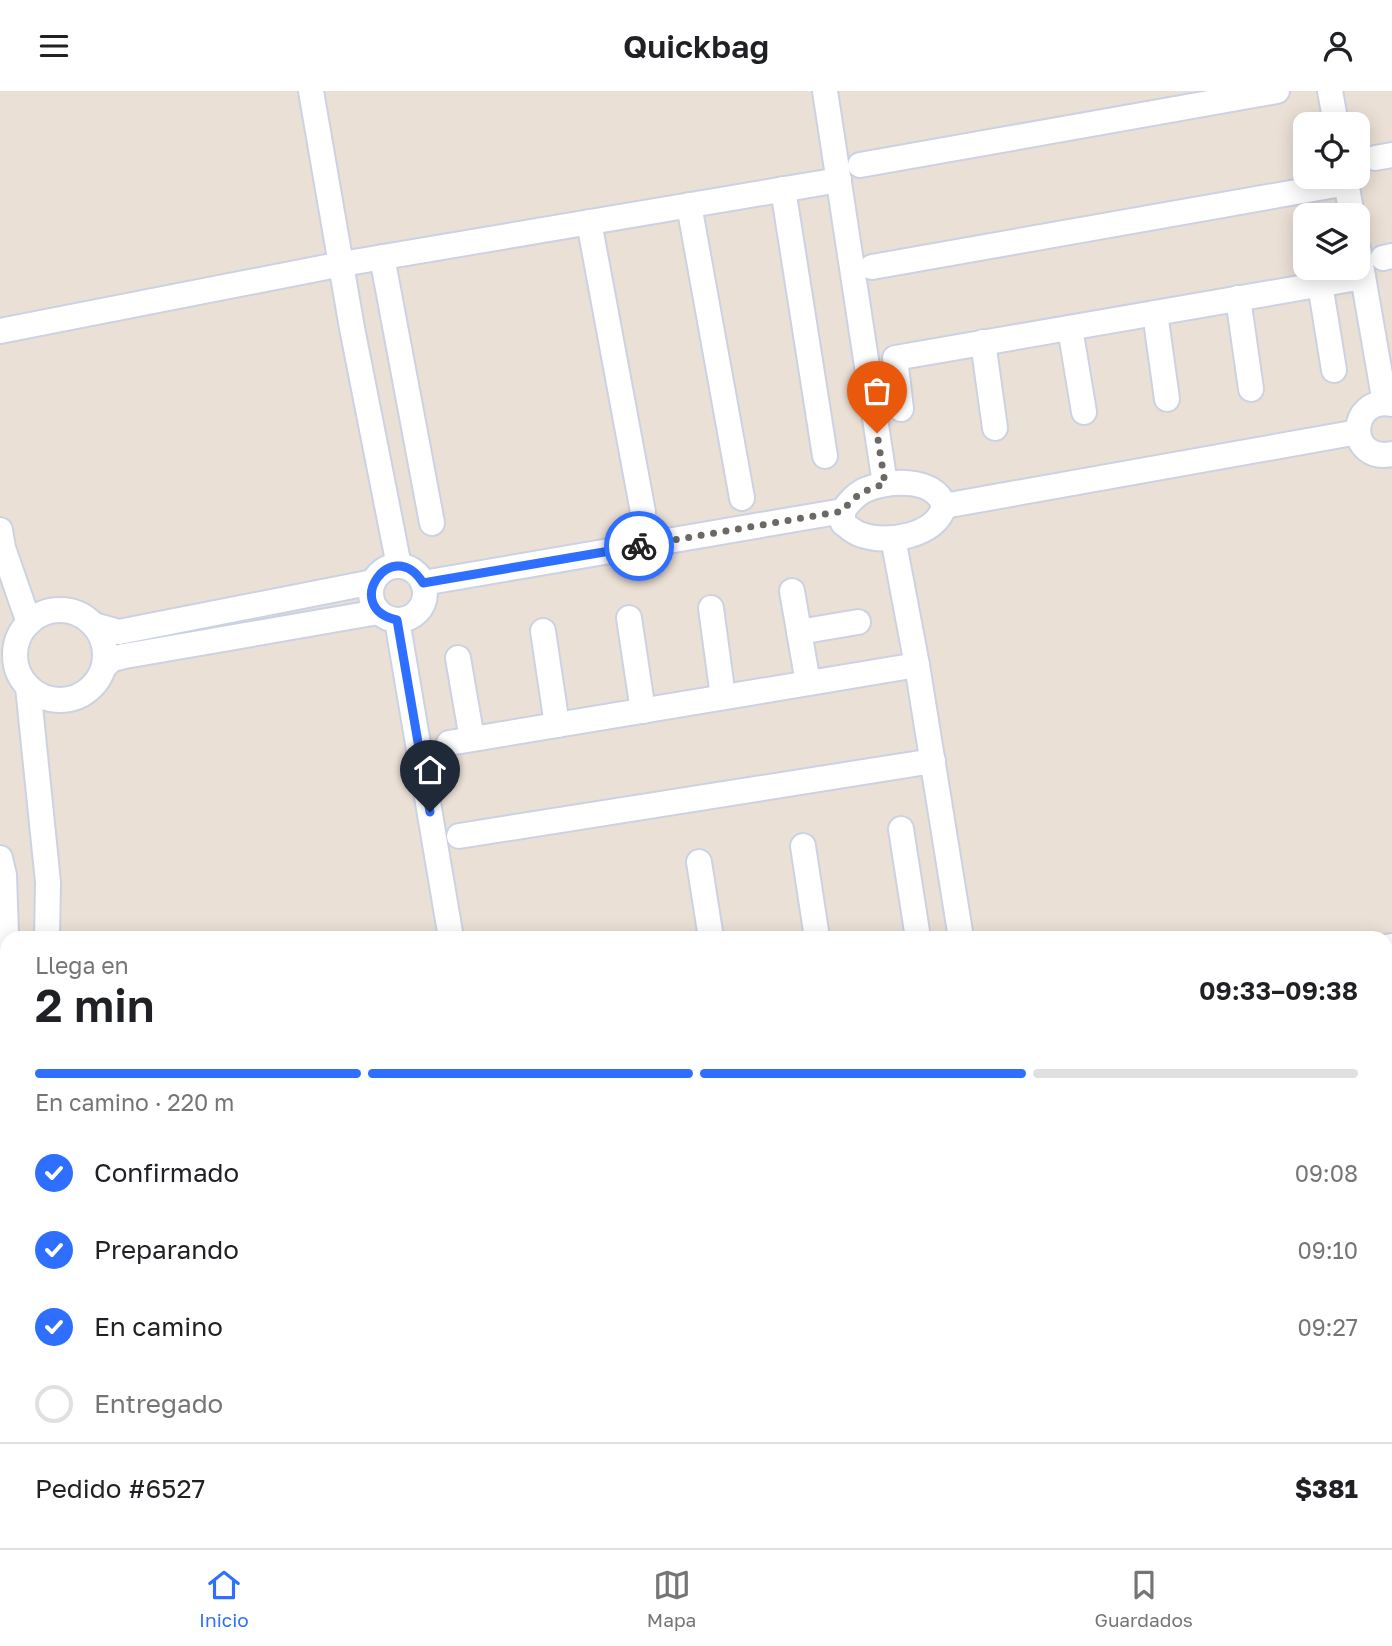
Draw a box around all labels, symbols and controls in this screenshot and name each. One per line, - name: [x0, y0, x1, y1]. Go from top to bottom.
- icon: menu: [35, 27, 73, 65]
- text: Quickbag: [623, 27, 769, 65]
- icon: person: [1319, 27, 1357, 65]
- map controls: [1293, 112, 1370, 280]
- button: locate: [1293, 112, 1370, 189]
- button: layers: [1293, 203, 1370, 280]
- pin: [847, 361, 907, 433]
- icon: bag: [858, 372, 896, 410]
- courier: [604, 511, 674, 581]
- icon: bike: [620, 527, 658, 565]
- pin: [400, 740, 460, 812]
- icon: home: [411, 751, 449, 789]
- text: Llega en: [35, 951, 129, 979]
- text: 09:33–09:38: [1199, 975, 1358, 1006]
- text: 2 min: [35, 977, 155, 1032]
- text: En camino · 220 m: [35, 1088, 234, 1116]
- icon: check: [35, 1154, 73, 1192]
- text: Confirmado: [94, 1157, 239, 1188]
- text: 09:08: [1295, 1159, 1358, 1187]
- icon: check: [35, 1231, 73, 1269]
- text: Preparando: [94, 1234, 239, 1265]
- text: 09:10: [1298, 1236, 1358, 1264]
- icon: check: [35, 1308, 73, 1346]
- text: En camino: [94, 1311, 223, 1342]
- text: 09:27: [1297, 1313, 1358, 1341]
- text: Entregado: [94, 1388, 223, 1419]
- text: Pedido #6527: [35, 1473, 205, 1504]
- text: $381: [1295, 1473, 1358, 1504]
- tab: Inicio: [199, 1566, 249, 1631]
- tab: Mapa: [647, 1566, 696, 1631]
- tab: Guardados: [1094, 1566, 1193, 1631]

